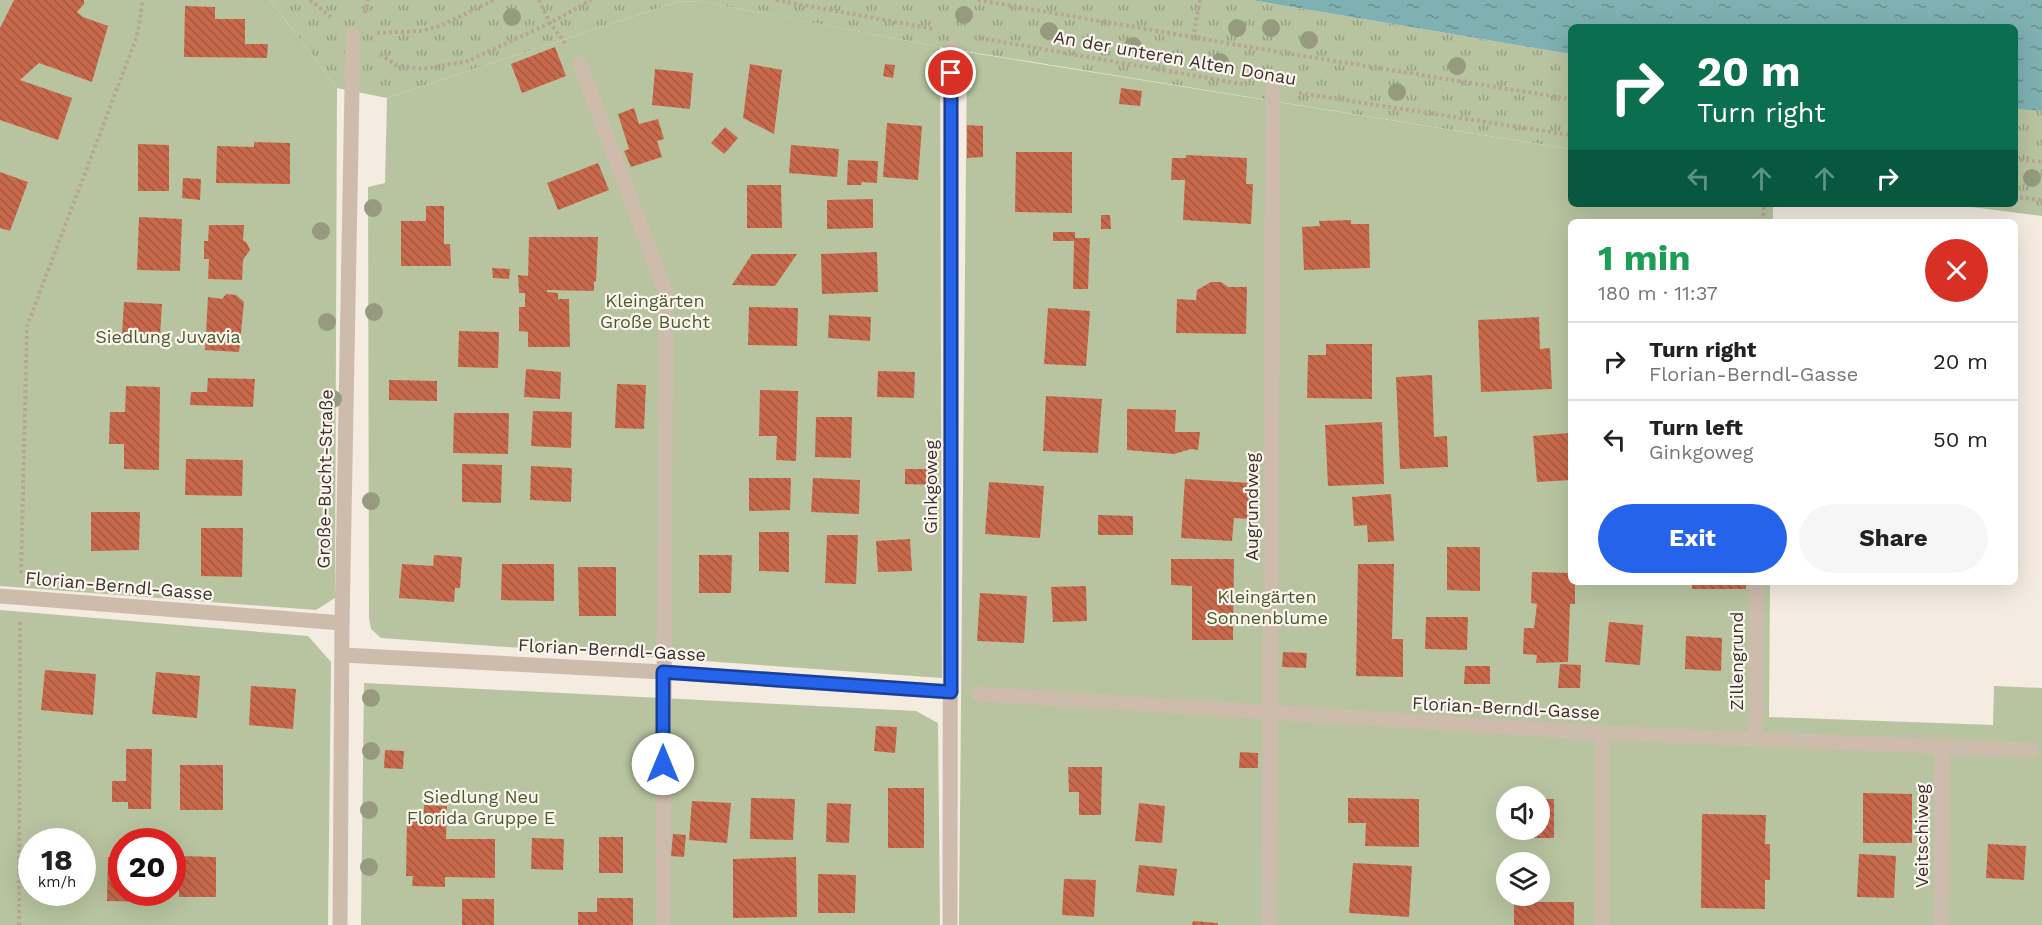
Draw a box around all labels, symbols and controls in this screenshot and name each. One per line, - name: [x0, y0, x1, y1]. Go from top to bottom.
- street label: An der unteren Alten Donau: [1052, 26, 1298, 89]
- pin: [925, 47, 976, 98]
- text: 20 m: [1697, 47, 1801, 96]
- icon: right: [1598, 48, 1676, 126]
- icon: arrive: [934, 56, 967, 89]
- text: Turn right: [1697, 97, 1826, 129]
- icon: left: [1682, 162, 1715, 195]
- icon: ahead: [1745, 162, 1778, 195]
- icon: ahead: [1808, 162, 1841, 195]
- icon: right: [1871, 162, 1904, 195]
- text: 1 min: [1598, 237, 1690, 279]
- button: close: [1925, 239, 1988, 302]
- text: 180 m · 11:37: [1598, 281, 1718, 305]
- park label: Kleingärten Große Bucht: [600, 290, 710, 332]
- park label: Siedlung Juvavia: [95, 326, 241, 347]
- text: Turn right: [1649, 337, 1756, 362]
- icon: right: [1598, 345, 1631, 378]
- text: 20 m: [1933, 349, 1988, 374]
- text: Florian-Berndl-Gasse: [1649, 362, 1858, 386]
- street label: Große-Bucht-Straße: [312, 389, 337, 569]
- text: Turn left: [1649, 415, 1743, 440]
- icon: left: [1598, 423, 1631, 456]
- text: 50 m: [1933, 427, 1988, 452]
- street label: Ginkgoweg: [920, 440, 941, 534]
- text: Ginkgoweg: [1649, 440, 1753, 464]
- street label: Augrundweg: [1241, 453, 1262, 561]
- button: Exit: [1598, 504, 1787, 573]
- button: Share: [1799, 504, 1988, 573]
- street label: Florian-Berndl-Gasse: [24, 567, 214, 604]
- park label: Kleingärten Sonnenblume: [1206, 586, 1328, 628]
- street label: Zillengrund: [1726, 611, 1747, 711]
- street label: Florian-Berndl-Gasse: [517, 634, 707, 665]
- street label: Florian-Berndl-Gasse: [1411, 692, 1601, 723]
- position arrow: [631, 732, 695, 796]
- street label: Veitschiweg: [1911, 784, 1932, 888]
- park label: Siedlung Neu Florida Gruppe E: [407, 786, 555, 828]
- map controls: [1496, 786, 1550, 906]
- button: sound: [1496, 786, 1550, 840]
- speed limit sign: 20: [108, 828, 186, 906]
- text: 18: [41, 842, 73, 877]
- button: layers: [1496, 852, 1550, 906]
- text: km/h: [38, 873, 76, 891]

